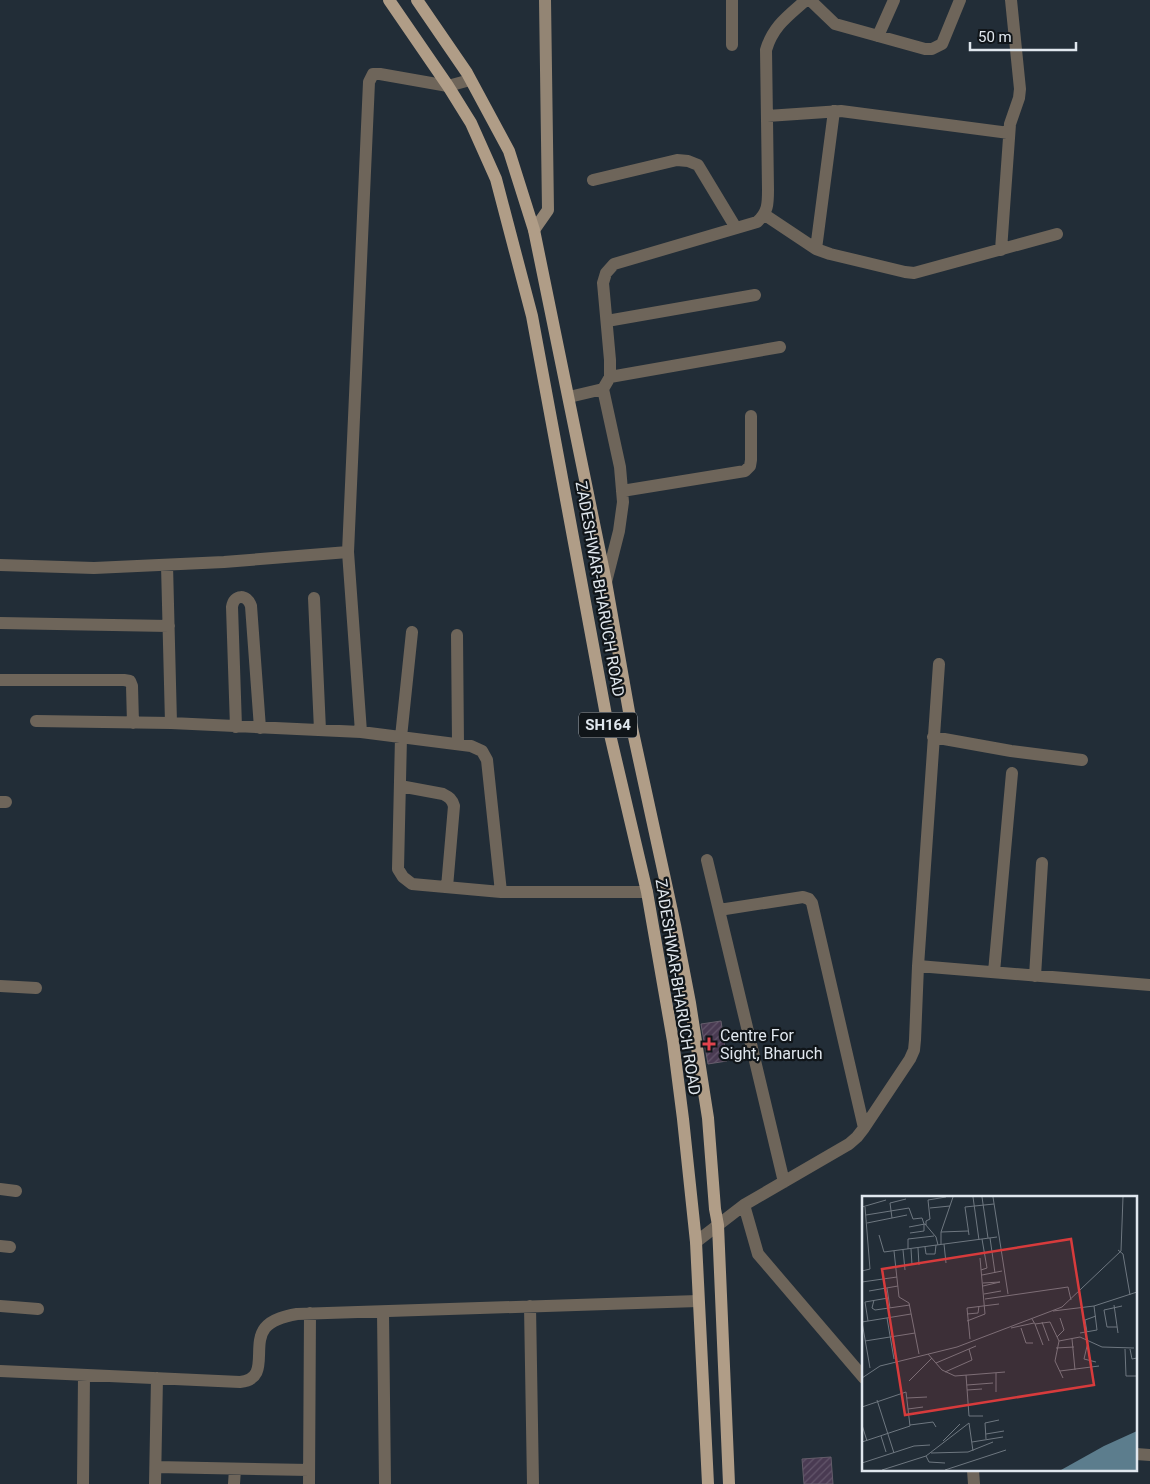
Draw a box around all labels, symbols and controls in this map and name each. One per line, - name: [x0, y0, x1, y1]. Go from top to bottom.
- scale bar: [970, 20, 1076, 52]
- text: 50 m: [978, 28, 1012, 46]
- street label: ZADESHWAR-BHARUCH ROAD: [572, 480, 628, 698]
- road number: SH164: [579, 712, 637, 738]
- street label: ZADESHWAR-BHARUCH ROAD: [651, 877, 705, 1097]
- place label: Centre For Sight, Bharuch: [720, 1026, 822, 1063]
- marker: Centre For Sight, Bharuch: [702, 1037, 716, 1051]
- inset map: [862, 1196, 1138, 1472]

